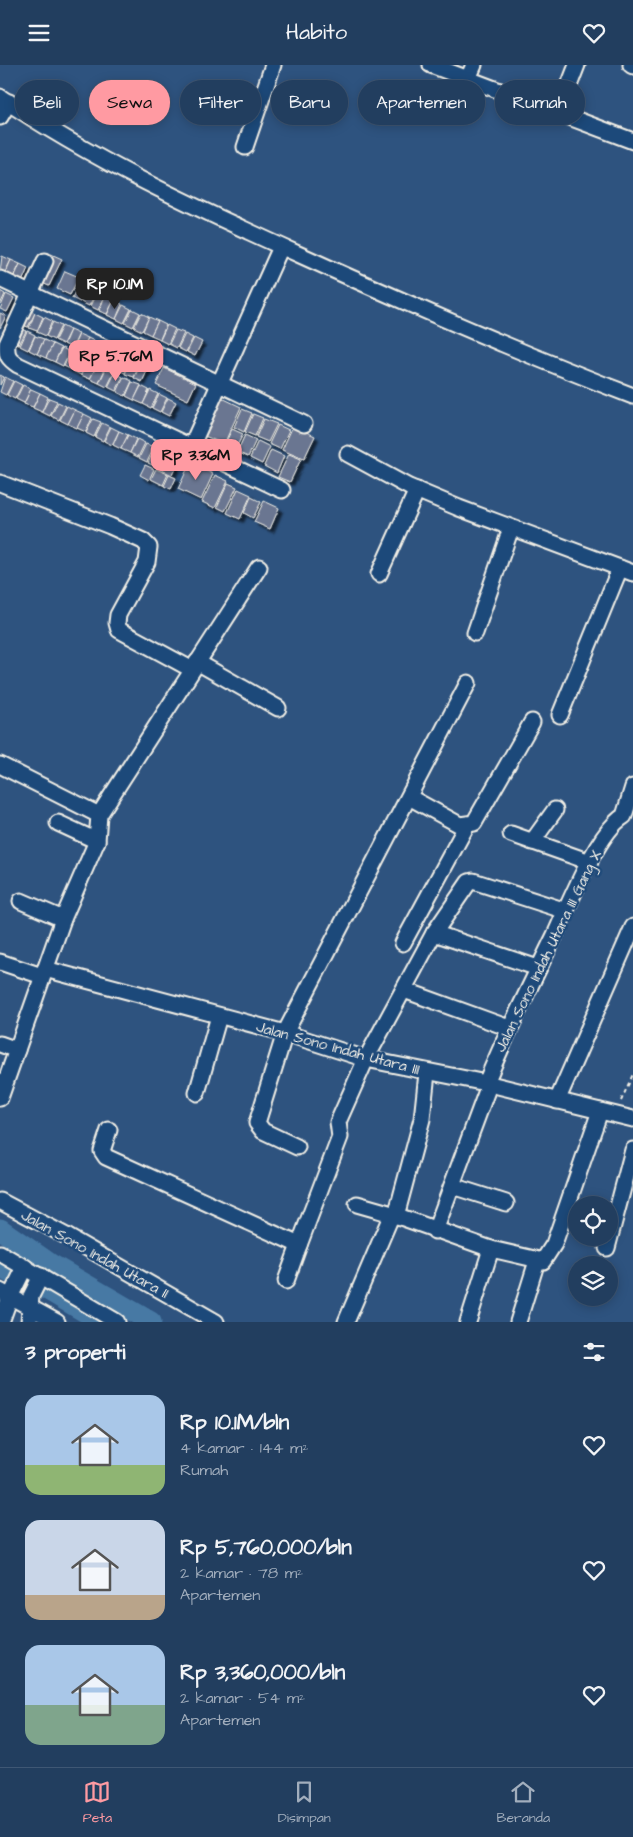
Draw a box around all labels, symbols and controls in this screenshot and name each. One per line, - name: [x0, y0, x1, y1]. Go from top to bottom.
- text: Habito: [286, 17, 347, 48]
- icon: menu: [25, 19, 53, 47]
- icon: heart: [580, 19, 608, 47]
- chip: Beli: [15, 80, 79, 125]
- chip: Sewa: [89, 80, 170, 125]
- chip: Filter: [180, 80, 261, 125]
- chip: Baru: [271, 80, 348, 125]
- chip: Apartemen: [358, 80, 485, 125]
- chip: Rumah: [495, 80, 585, 125]
- pin: Rp 10.1M: [63, 267, 167, 310]
- text: Rp 10.1M: [87, 273, 143, 295]
- pin: Rp 5.76M: [64, 339, 168, 382]
- text: Rp 5.76M: [79, 345, 153, 367]
- pin: Rp 3.36M: [144, 439, 248, 481]
- text: Rp 3.36M: [162, 444, 230, 466]
- street label: Jalan Sono Indah Utara III Gang X: [490, 847, 608, 1056]
- street label: Jalan Sono Indah Utara III: [254, 1017, 422, 1080]
- map controls: [568, 1196, 618, 1306]
- button: locate: [568, 1196, 618, 1246]
- street label: Jalan Sono Indah Utara II: [17, 1205, 173, 1304]
- button: layers: [568, 1256, 618, 1306]
- text: 3 properti: [25, 1338, 126, 1367]
- icon: filters: [580, 1338, 608, 1366]
- text: Rp 10.1M/bln: [180, 1408, 289, 1437]
- icon: home: [65, 1415, 125, 1475]
- icon: heart: [580, 1431, 608, 1459]
- text: 4 kamar · 144 m²: [180, 1437, 308, 1459]
- text: Rumah: [180, 1459, 228, 1481]
- text: Rp 5,760,000/bln: [180, 1533, 352, 1562]
- icon: home: [65, 1540, 125, 1600]
- icon: heart: [580, 1556, 608, 1584]
- text: 2 kamar · 78 m²: [180, 1562, 303, 1584]
- text: Apartemen: [180, 1584, 260, 1606]
- text: Rp 3,360,000/bln: [180, 1658, 345, 1687]
- icon: home: [65, 1665, 125, 1725]
- icon: heart: [580, 1681, 608, 1709]
- text: 2 kamar · 54 m²: [180, 1687, 305, 1709]
- text: Apartemen: [180, 1709, 260, 1731]
- tab: Peta: [83, 1778, 112, 1828]
- tab: Disimpan: [278, 1778, 331, 1828]
- tab: Beranda: [496, 1778, 550, 1828]

